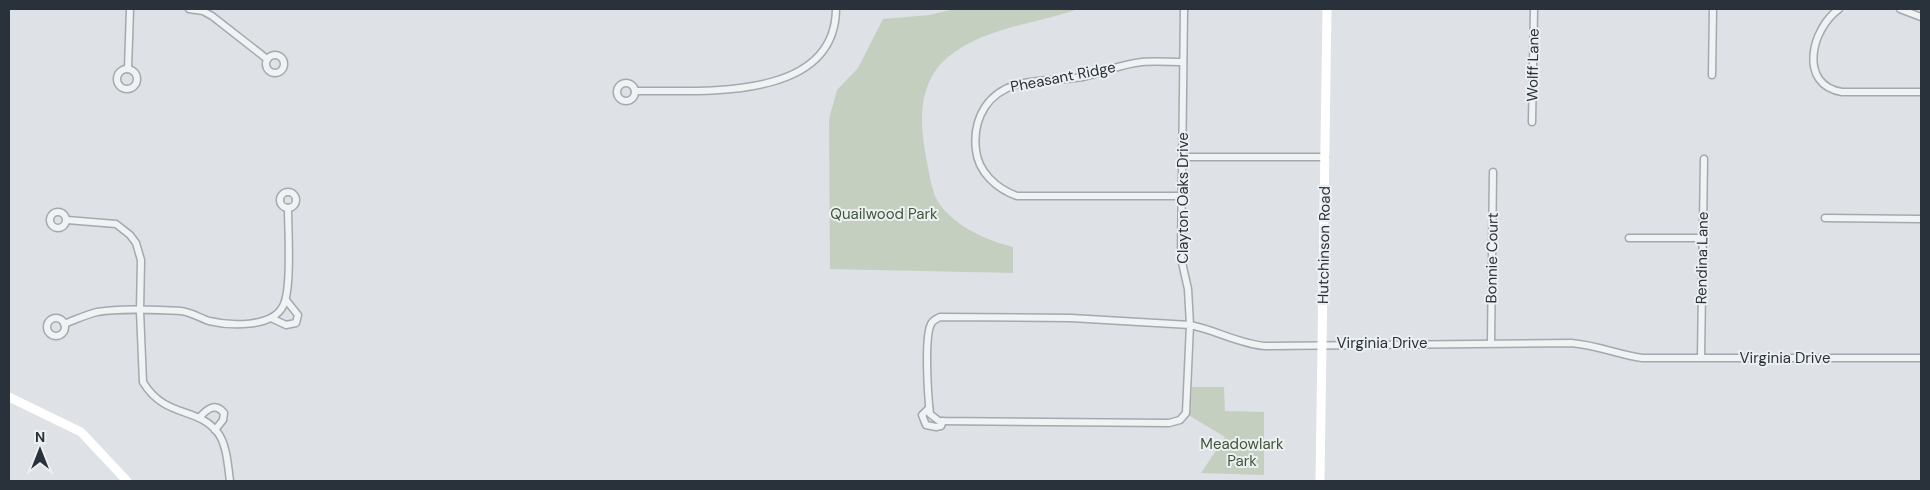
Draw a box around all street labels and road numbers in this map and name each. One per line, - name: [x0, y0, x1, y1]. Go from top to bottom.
- street label: Wolff Lane: [1522, 28, 1544, 102]
- street label: Pheasant Ridge: [1009, 57, 1117, 97]
- street label: Clayton Oaks Drive: [1173, 132, 1193, 264]
- street label: Hutchinson Road: [1313, 186, 1335, 304]
- street label: Bonnie Court: [1481, 212, 1503, 304]
- street label: Rendina Lane: [1691, 212, 1713, 304]
- street label: Virginia Drive: [1337, 333, 1427, 353]
- street label: Virginia Drive: [1740, 348, 1830, 368]

